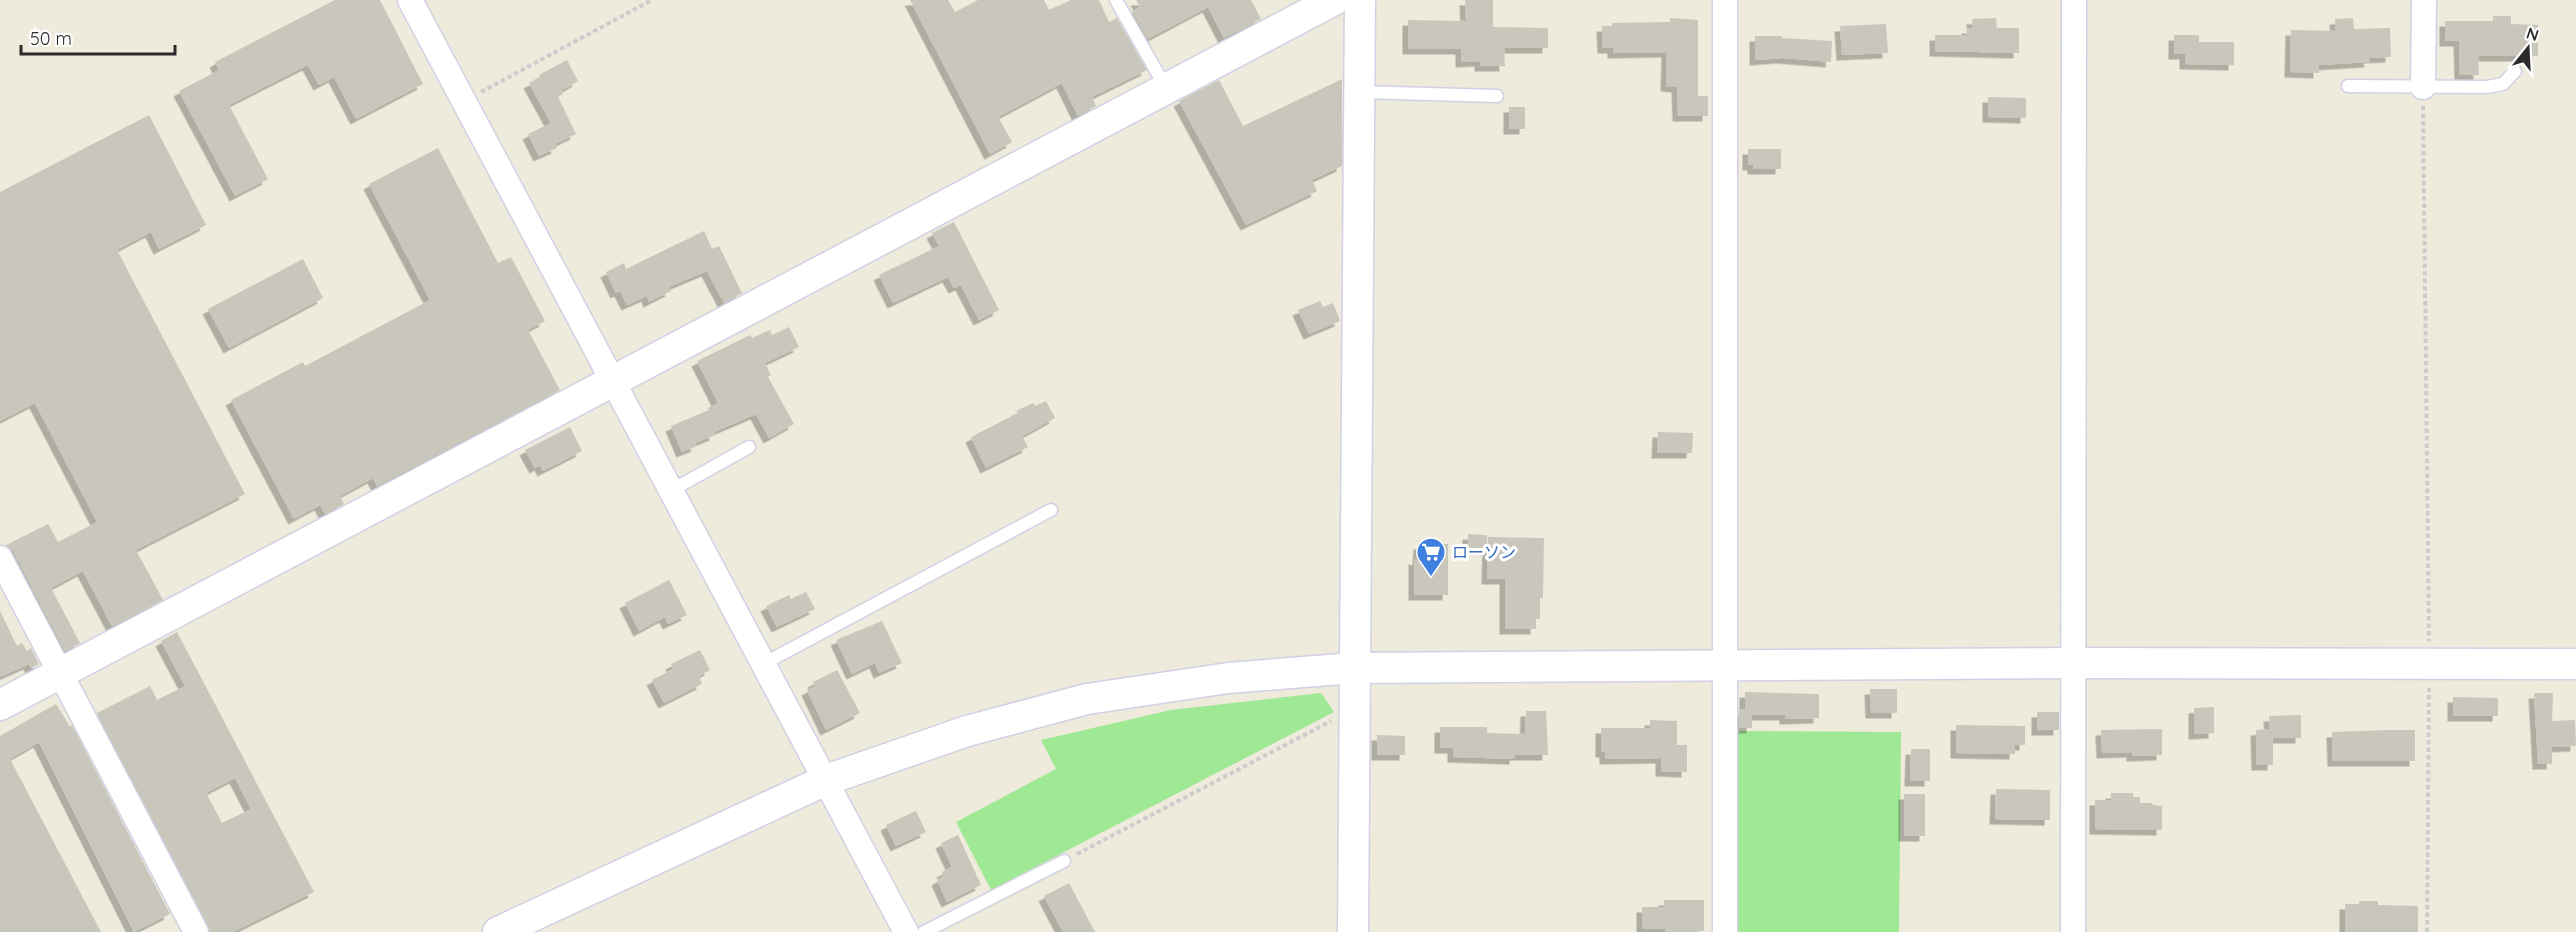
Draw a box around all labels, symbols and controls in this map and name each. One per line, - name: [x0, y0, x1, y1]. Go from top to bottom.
- scale bar: [21, 18, 176, 56]
- north arrow: [2498, 18, 2558, 78]
- text: N: [2524, 22, 2541, 45]
- text: 50 m: [30, 27, 72, 50]
- supermarket icon: ローソン: [1415, 536, 1447, 578]
- place label: ローソン: [1452, 542, 1516, 562]

